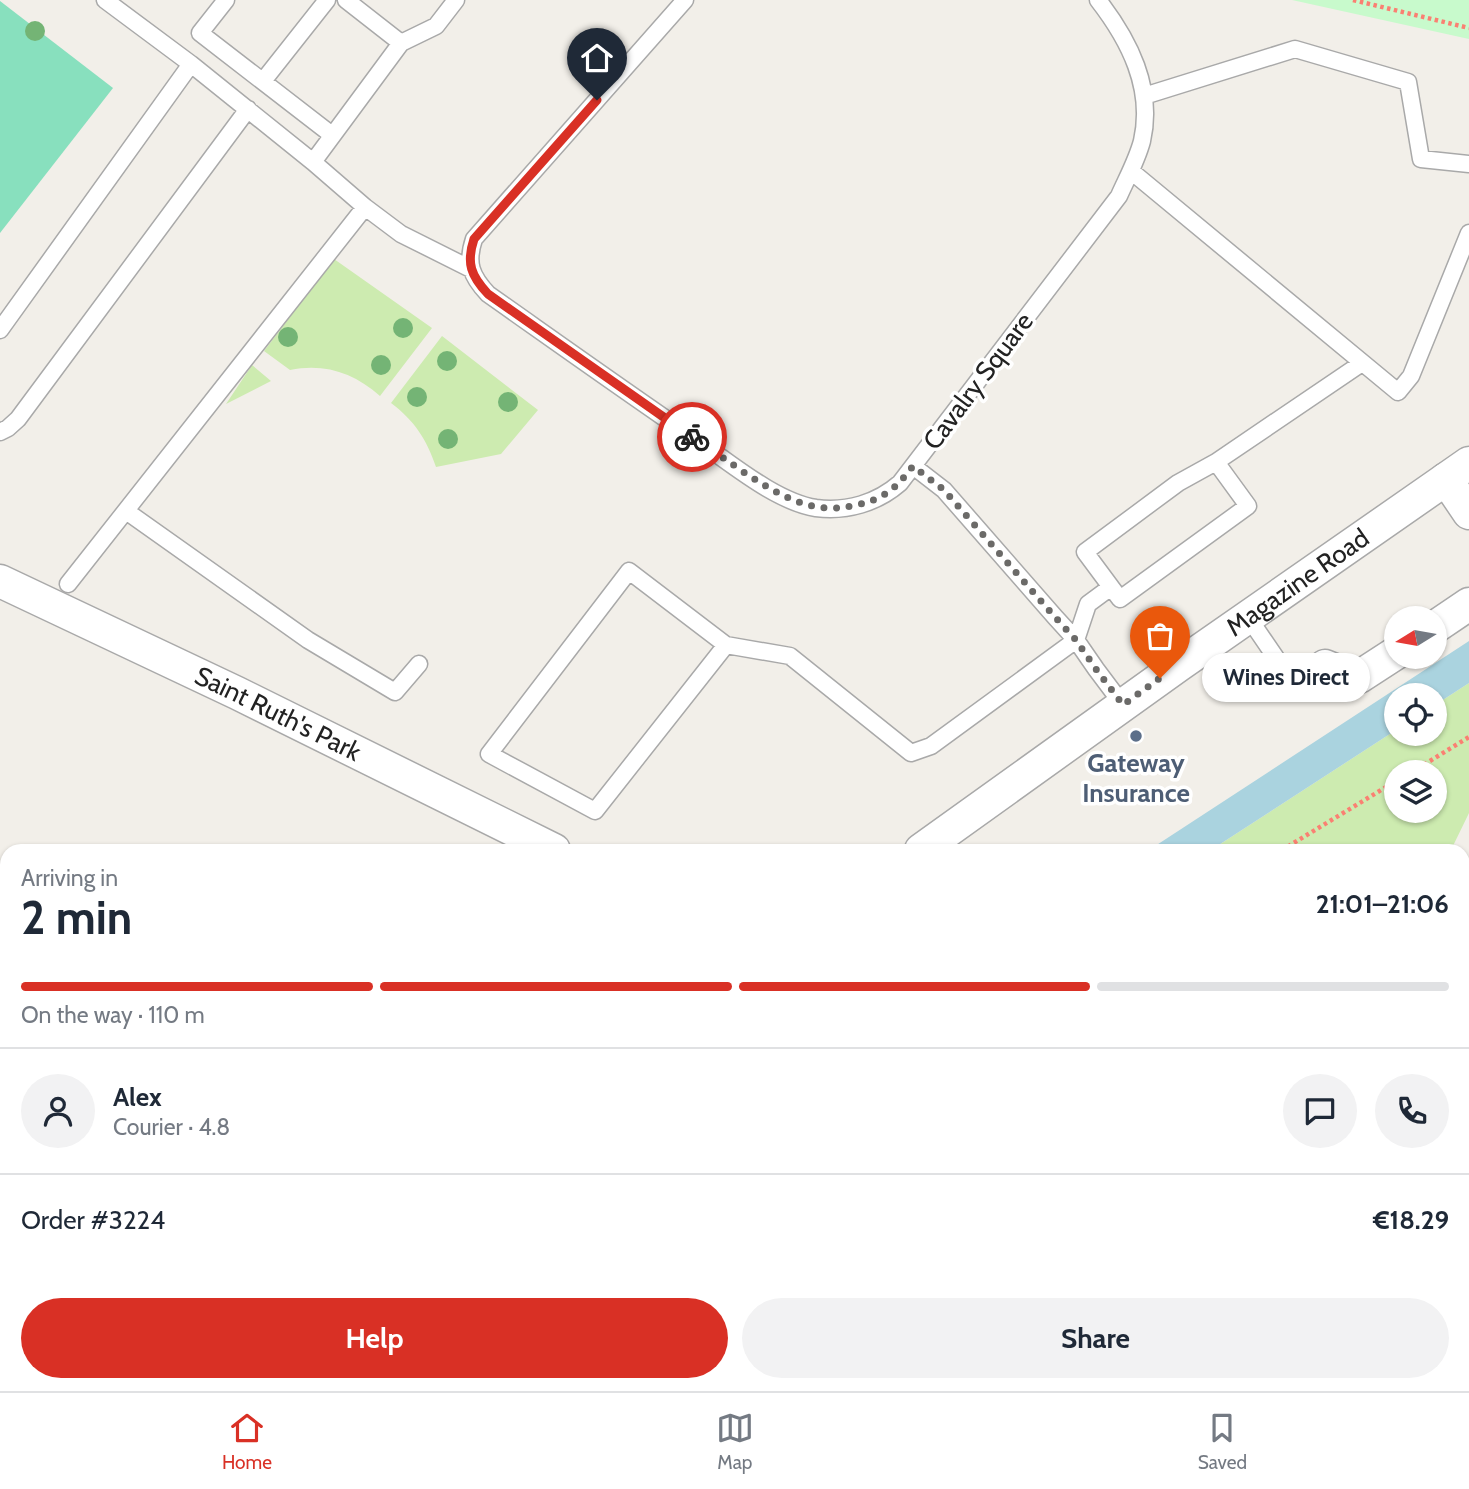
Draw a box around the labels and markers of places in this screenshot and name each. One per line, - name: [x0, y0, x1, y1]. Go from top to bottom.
- pin: [567, 28, 627, 100]
- pin: [1130, 606, 1190, 678]
- callout: Wines Direct: [1202, 654, 1370, 702]
- marker: Gateway Insurance: [1128, 728, 1144, 744]
- place label: Gateway Insurance: [1082, 747, 1190, 809]

